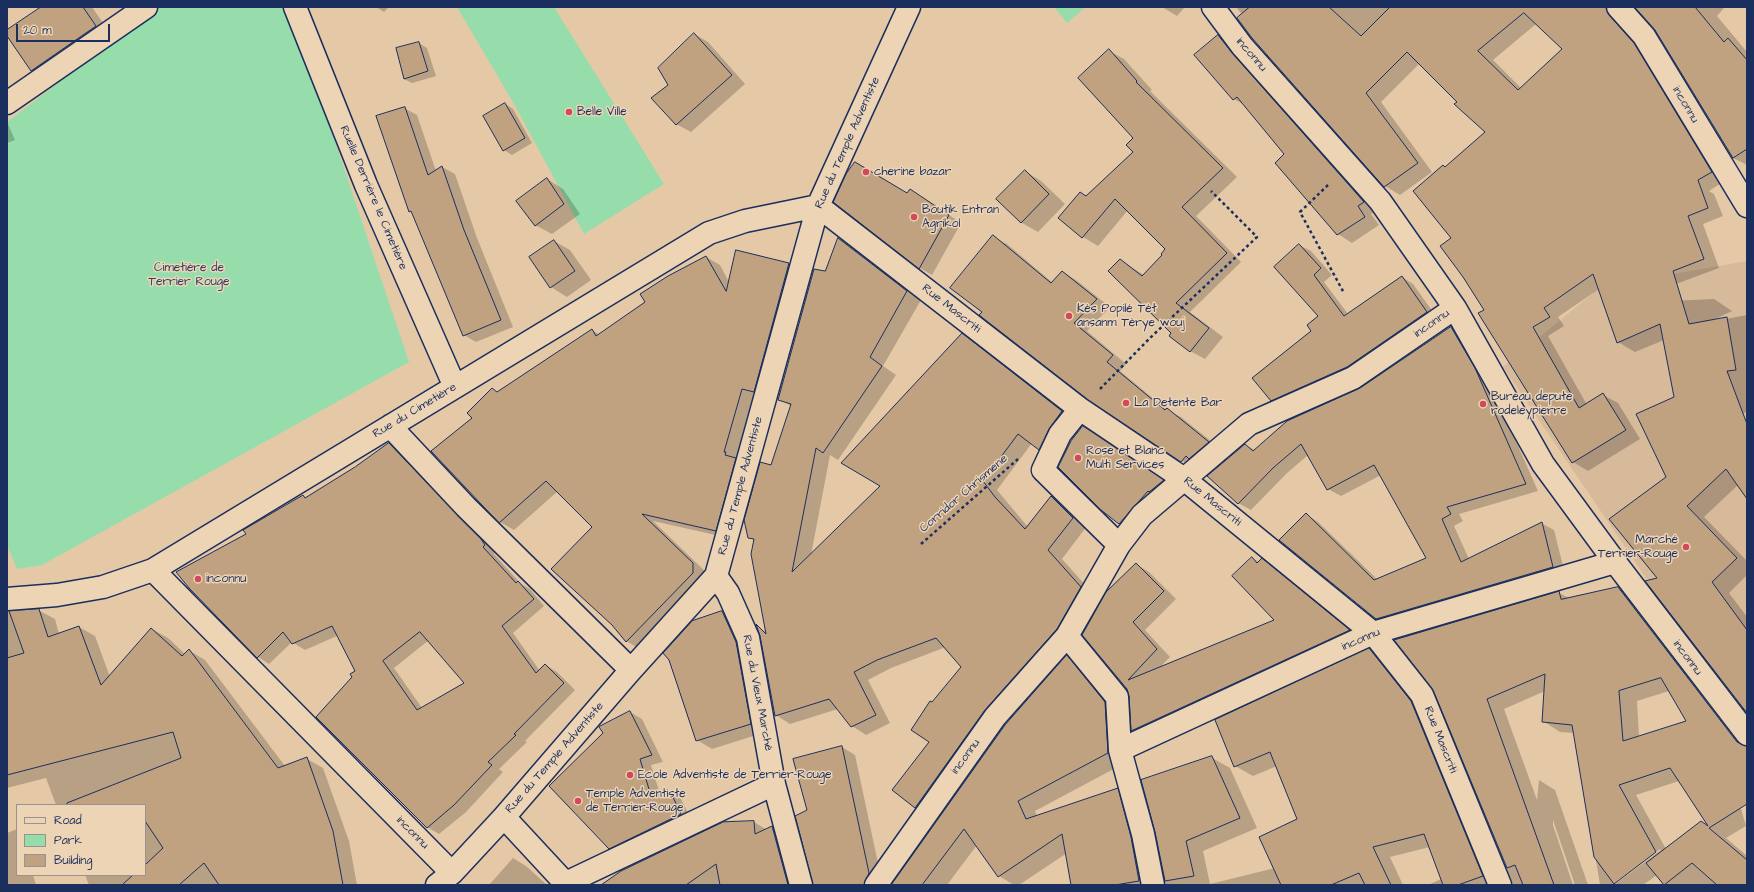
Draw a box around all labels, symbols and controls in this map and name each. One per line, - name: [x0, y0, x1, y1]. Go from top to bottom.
- scale bar: [18, 16, 112, 42]
- text: 20 m: [23, 22, 52, 39]
- street label: inconnu: [1232, 35, 1270, 75]
- street label: Rue du Temple Adventiste: [812, 75, 884, 211]
- street label: inconnu: [1668, 84, 1702, 126]
- place label: Belle Ville: [577, 105, 627, 119]
- marker: Belle Ville: [564, 107, 574, 117]
- street label: Ruelle Derrière le Cimetière: [336, 124, 410, 272]
- place label: cherine bazar: [874, 165, 951, 179]
- marker: cherine bazar: [861, 167, 871, 177]
- place label: Boutik Entran Agrikol: [922, 203, 999, 231]
- marker: Boutik Entran Agrikol: [909, 212, 919, 222]
- park label: Cimetière de Terrier Rouge: [148, 261, 230, 289]
- street label: Rue Mascriti: [919, 282, 983, 336]
- place label: Kès Popilè Tèt ansanm Tèrye wouj: [1077, 302, 1185, 330]
- street label: inconnu: [1411, 307, 1453, 341]
- marker: Kès Popilè Tèt ansanm Tèrye wouj: [1064, 311, 1074, 321]
- street label: Rue du Cimetière: [370, 380, 460, 442]
- place label: Bureau depute rodeleypierre: [1491, 390, 1573, 418]
- place label: La Detente Bar: [1134, 396, 1222, 410]
- marker: La Detente Bar: [1121, 398, 1131, 408]
- marker: Bureau depute rodeleypierre: [1478, 399, 1488, 409]
- street label: Rue du Temple Adventiste: [716, 415, 766, 557]
- place label: Rose et Blanc Multi Services: [1086, 444, 1165, 472]
- street label: Corridor Chrismene: [917, 452, 1011, 536]
- marker: Rose et Blanc Multi Services: [1073, 453, 1083, 463]
- street label: Rue Mascriti: [1180, 474, 1244, 530]
- place label: Marché Terrier-Rouge: [1598, 533, 1678, 561]
- marker: Marché Terrier-Rouge: [1681, 542, 1691, 552]
- place label: inconnu: [206, 572, 246, 586]
- marker: inconnu: [193, 574, 203, 584]
- street label: inconnu: [1340, 626, 1382, 654]
- street label: Rue du Vieux Marché: [739, 634, 775, 752]
- street label: inconnu: [1669, 638, 1705, 678]
- street label: Rue du Temple Adventiste: [503, 699, 607, 817]
- street label: Rue Mascriti: [1420, 705, 1460, 775]
- street label: inconnu: [948, 736, 984, 778]
- place label: Ecole Adventiste de Terrier-Rouge: [638, 768, 831, 782]
- marker: Ecole Adventiste de Terrier-Rouge: [625, 770, 635, 780]
- place label: Temple Adventiste de Terrier-Rouge: [586, 787, 686, 815]
- marker: Temple Adventiste de Terrier-Rouge: [573, 796, 583, 806]
- legend: [16, 804, 146, 876]
- text: Road: [54, 812, 82, 829]
- street label: inconnu: [393, 814, 431, 852]
- text: Park: [54, 832, 82, 849]
- text: Building: [54, 852, 92, 869]

